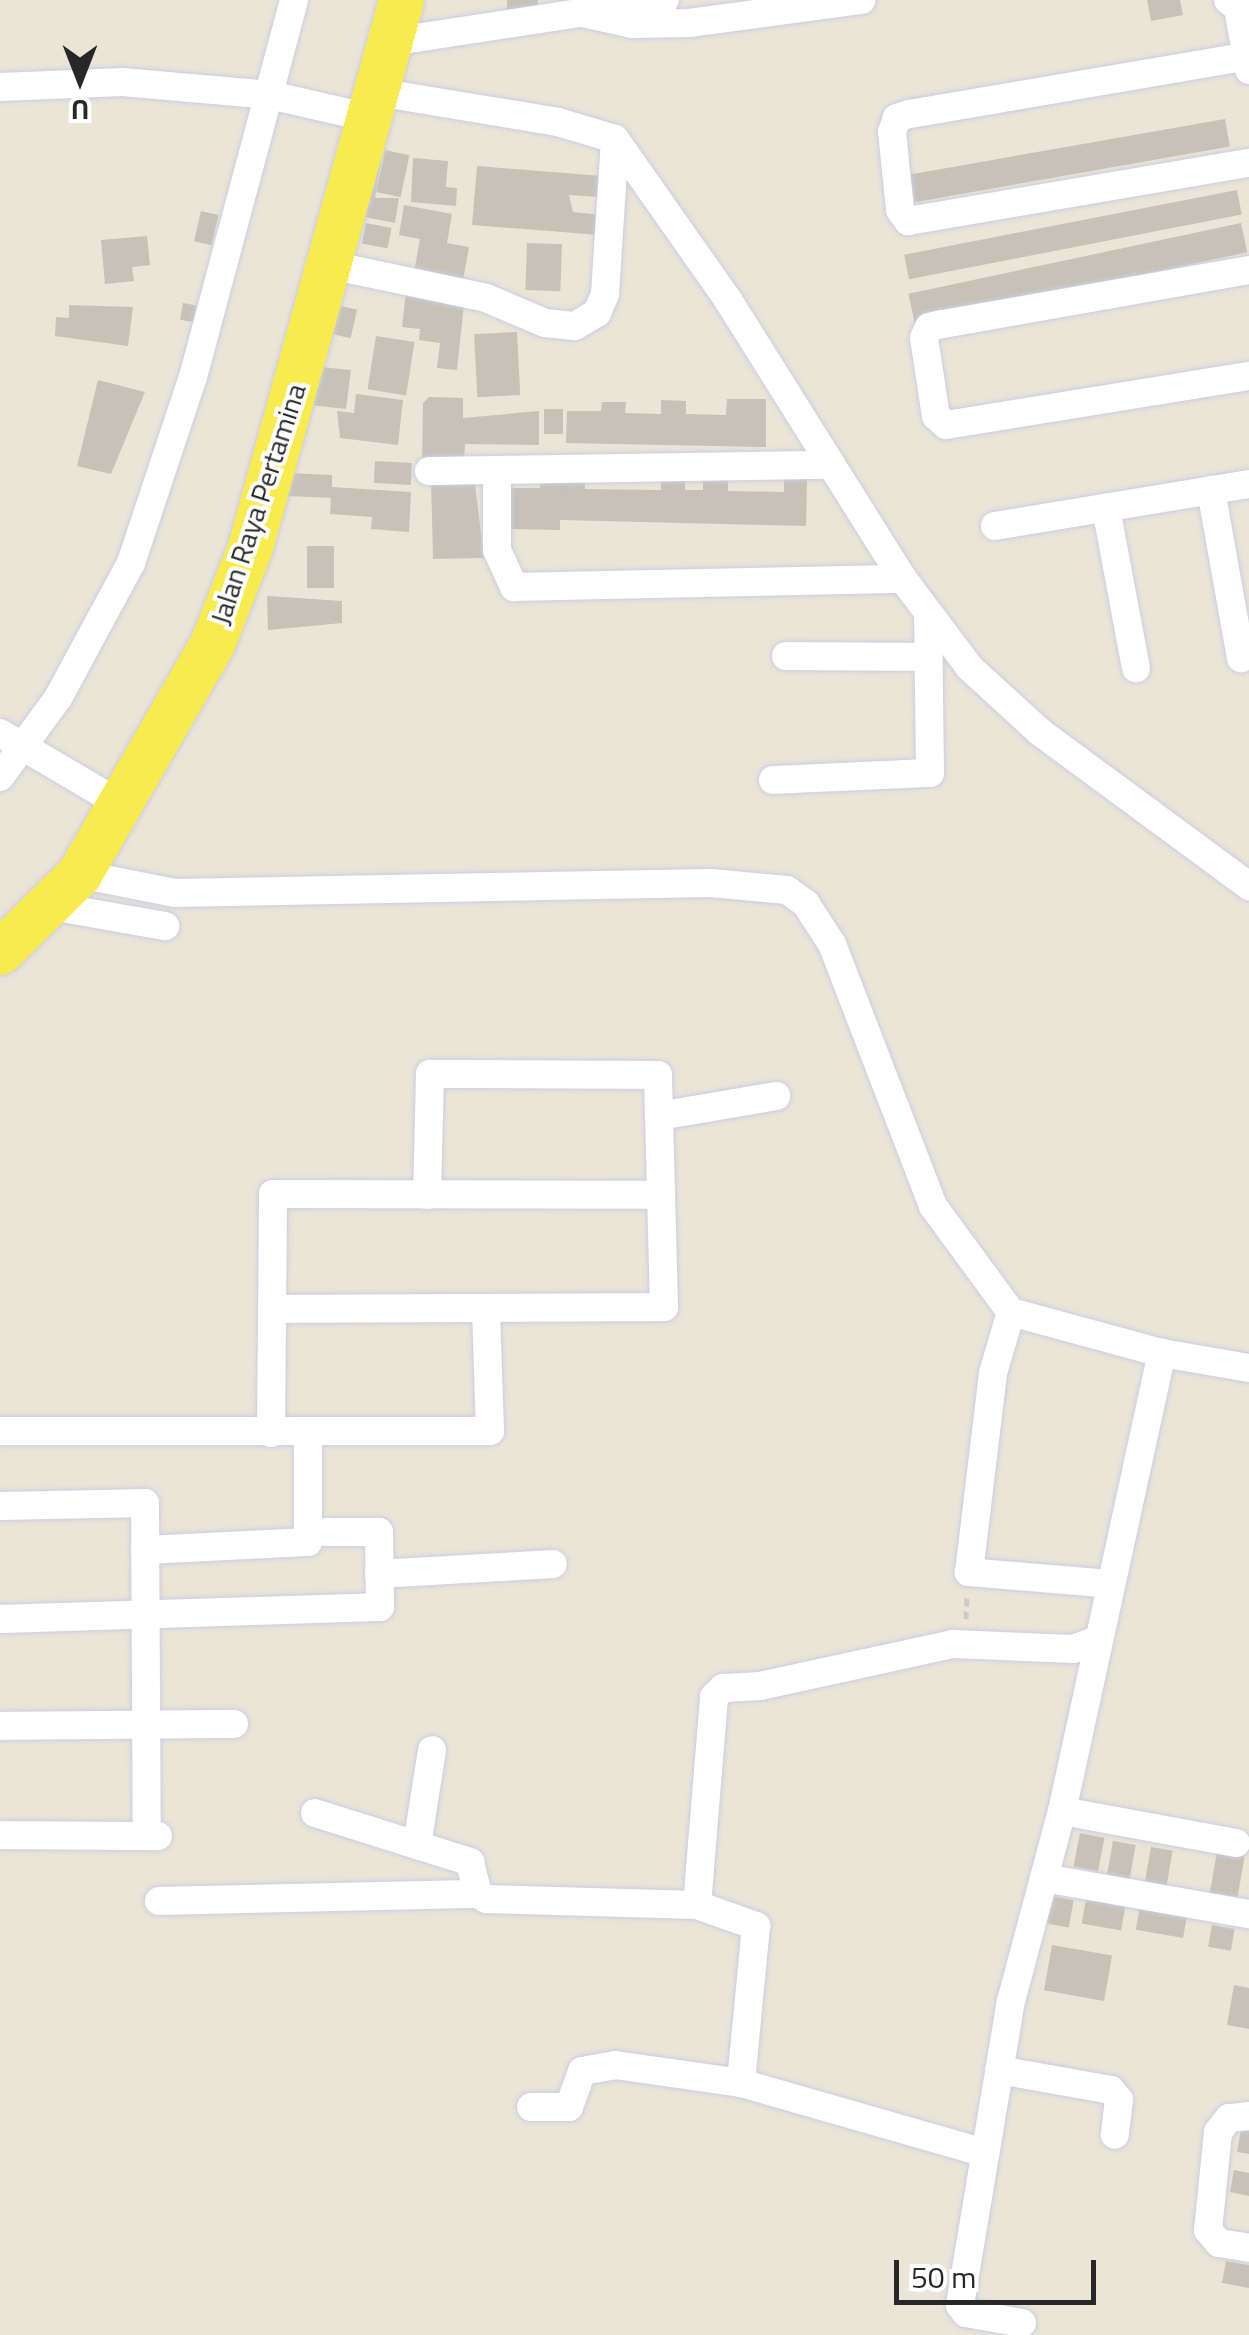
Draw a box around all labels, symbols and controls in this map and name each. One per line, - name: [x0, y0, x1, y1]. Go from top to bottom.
- north arrow: [30, 30, 130, 130]
- text: U: [71, 89, 89, 132]
- street label: Jalan Raya Pertamina: [203, 379, 313, 629]
- scale bar: [899, 2240, 1102, 2302]
- text: 50 m: [911, 2254, 976, 2300]

